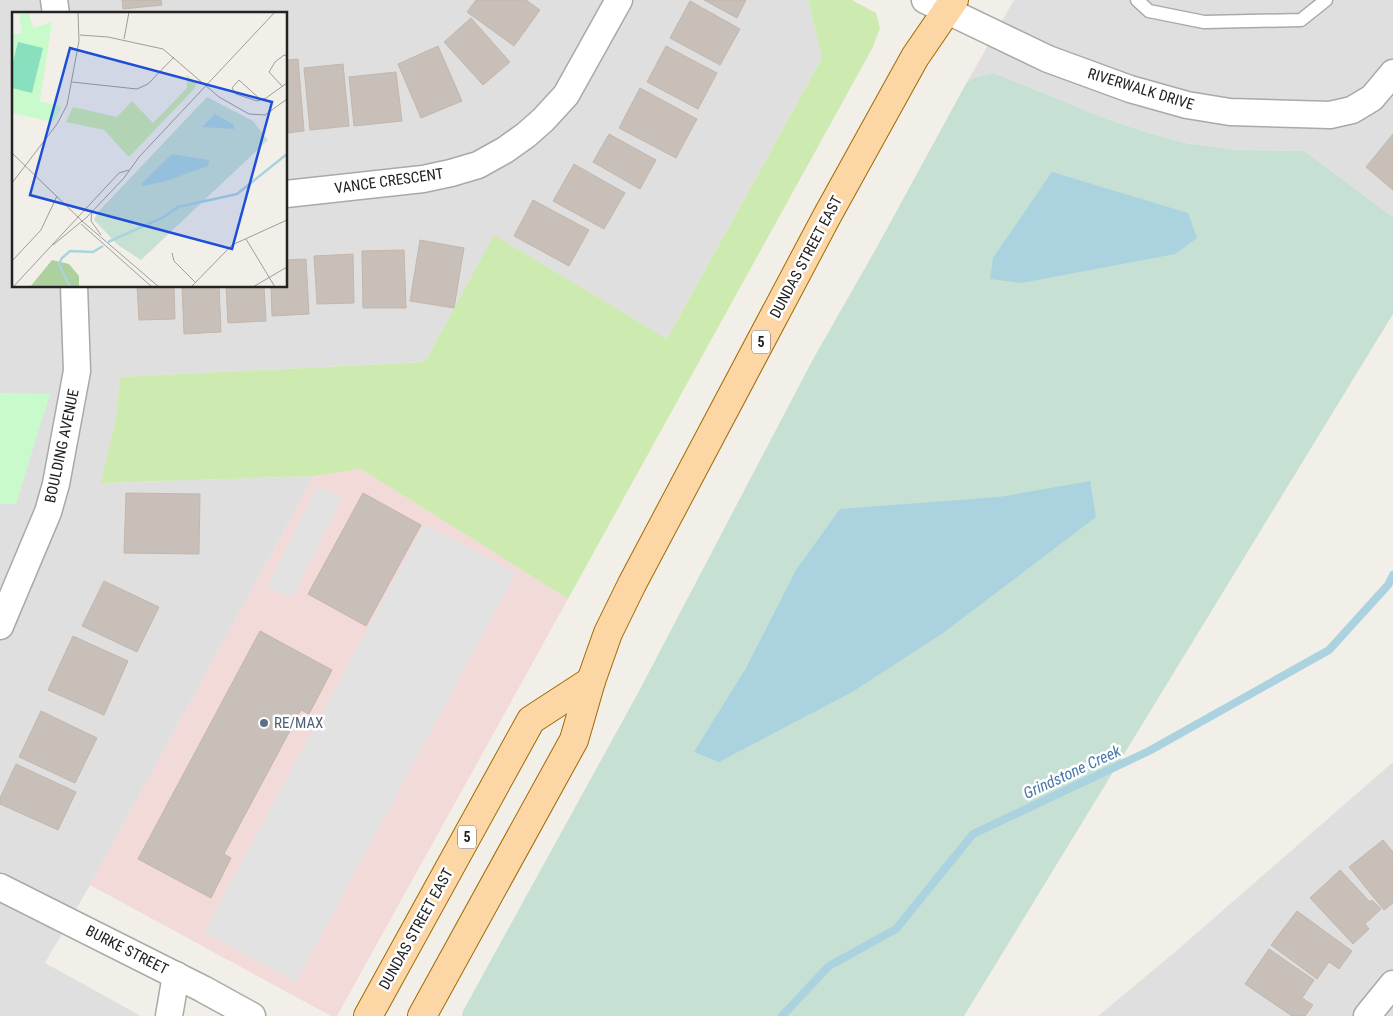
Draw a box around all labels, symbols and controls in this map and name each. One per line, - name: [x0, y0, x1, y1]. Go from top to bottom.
- inset map: [12, 12, 288, 288]
- street label: RIVERWALK DRIVE: [1086, 64, 1196, 114]
- street label: VANCE CRESCENT: [333, 164, 445, 198]
- street label: DUNDAS STREET EAST: [766, 193, 846, 321]
- road number: 5: [752, 331, 770, 354]
- street label: BOULDING AVENUE: [41, 388, 83, 504]
- place label: RE/MAX: [274, 714, 323, 732]
- marker: RE/MAX: [258, 717, 270, 729]
- water label: Grindstone Creek: [1020, 741, 1125, 803]
- road number: 5: [458, 826, 476, 849]
- street label: DUNDAS STREET EAST: [375, 865, 457, 993]
- street label: BURKE STREET: [83, 922, 171, 979]

